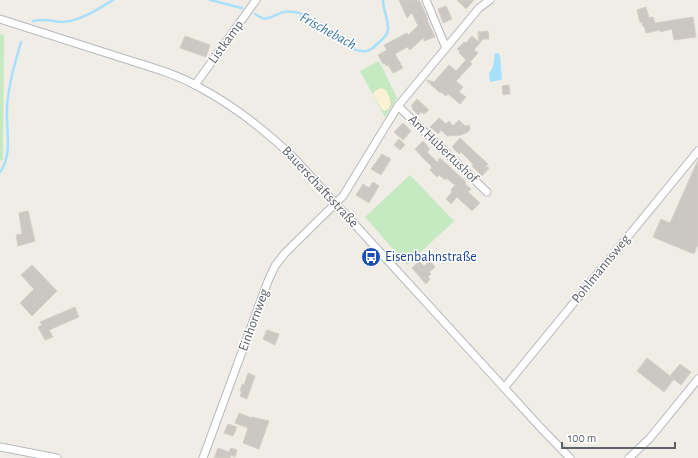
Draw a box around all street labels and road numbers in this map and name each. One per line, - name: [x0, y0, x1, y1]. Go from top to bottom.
- street label: Listkamp: [206, 18, 246, 66]
- street label: Am Hubertushof: [405, 112, 481, 186]
- street label: Bauerschaftsstraße: [279, 144, 361, 230]
- street label: Pohlmannsweg: [569, 232, 633, 306]
- street label: Einhornweg: [236, 287, 272, 353]

